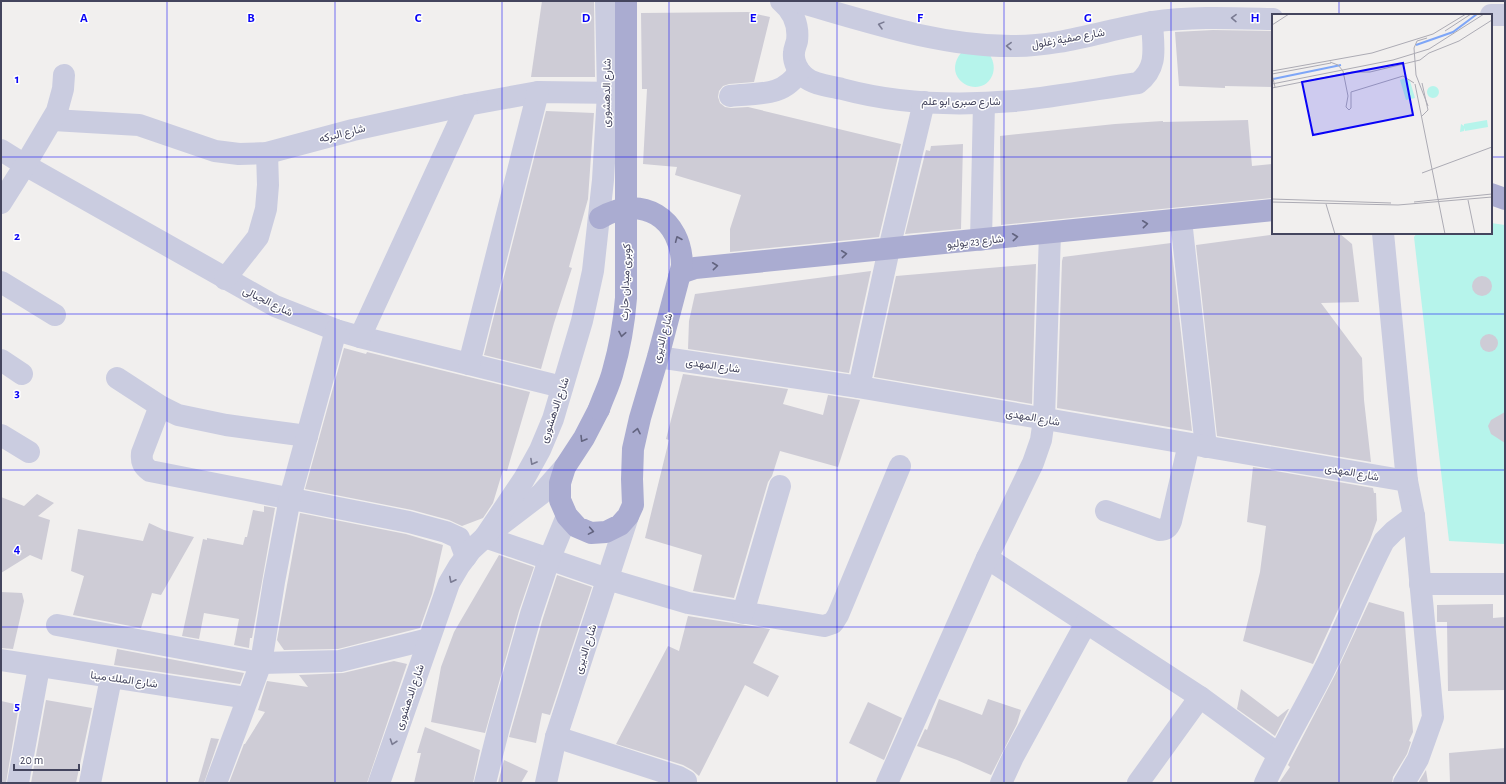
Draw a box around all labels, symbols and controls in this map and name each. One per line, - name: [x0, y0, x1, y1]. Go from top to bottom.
- text: A: [80, 12, 88, 25]
- text: B: [247, 12, 255, 25]
- text: C: [415, 12, 422, 25]
- text: D: [582, 12, 591, 25]
- text: E: [750, 12, 757, 25]
- text: F: [917, 12, 924, 25]
- text: G: [1084, 12, 1092, 25]
- text: H: [1250, 12, 1260, 25]
- one-way arrow: [1231, 14, 1237, 23]
- inset map: [1272, 14, 1492, 234]
- one-way arrow: [877, 21, 884, 30]
- street label: شارع صفية زغلول: [1031, 27, 1106, 52]
- one-way arrow: [1006, 42, 1012, 50]
- street label: شارع الدهشورى: [600, 58, 615, 128]
- text: 1: [15, 73, 19, 86]
- street label: شارع صبرى ابو علم: [921, 96, 1001, 109]
- street label: شارع البركه: [318, 122, 367, 146]
- one-way arrow: [1142, 220, 1148, 229]
- text: 2: [14, 230, 20, 243]
- one-way arrow: [1012, 232, 1018, 241]
- street label: شارع 23 يوليو: [946, 233, 1004, 252]
- one-way arrow: [674, 236, 682, 243]
- street label: كوبرى ميدان حارث: [619, 243, 633, 321]
- one-way arrow: [841, 249, 847, 258]
- one-way arrow: [712, 262, 718, 271]
- street label: شارع الجبالى: [240, 285, 295, 320]
- street label: شارع الديرى: [651, 312, 676, 365]
- one-way arrow: [618, 331, 626, 337]
- street label: شارع المهدى: [685, 356, 741, 377]
- street label: شارع الدهشورى: [538, 376, 573, 445]
- text: 3: [14, 387, 20, 400]
- street label: شارع المهدى: [1004, 407, 1061, 430]
- one-way arrow: [632, 428, 640, 435]
- one-way arrow: [580, 435, 587, 442]
- one-way arrow: [530, 458, 538, 465]
- street label: شارع المهدى: [1323, 462, 1380, 485]
- one-way arrow: [587, 527, 594, 535]
- text: 4: [14, 543, 21, 556]
- one-way arrow: [449, 576, 456, 583]
- street label: شارع الديرى: [572, 623, 601, 676]
- street label: شارع الدهشورى: [393, 663, 428, 732]
- street label: شارع الملك مينا: [89, 669, 159, 692]
- text: 5: [14, 700, 20, 713]
- one-way arrow: [390, 738, 398, 745]
- scale bar: [14, 746, 79, 772]
- text: 20 m: [20, 754, 43, 766]

